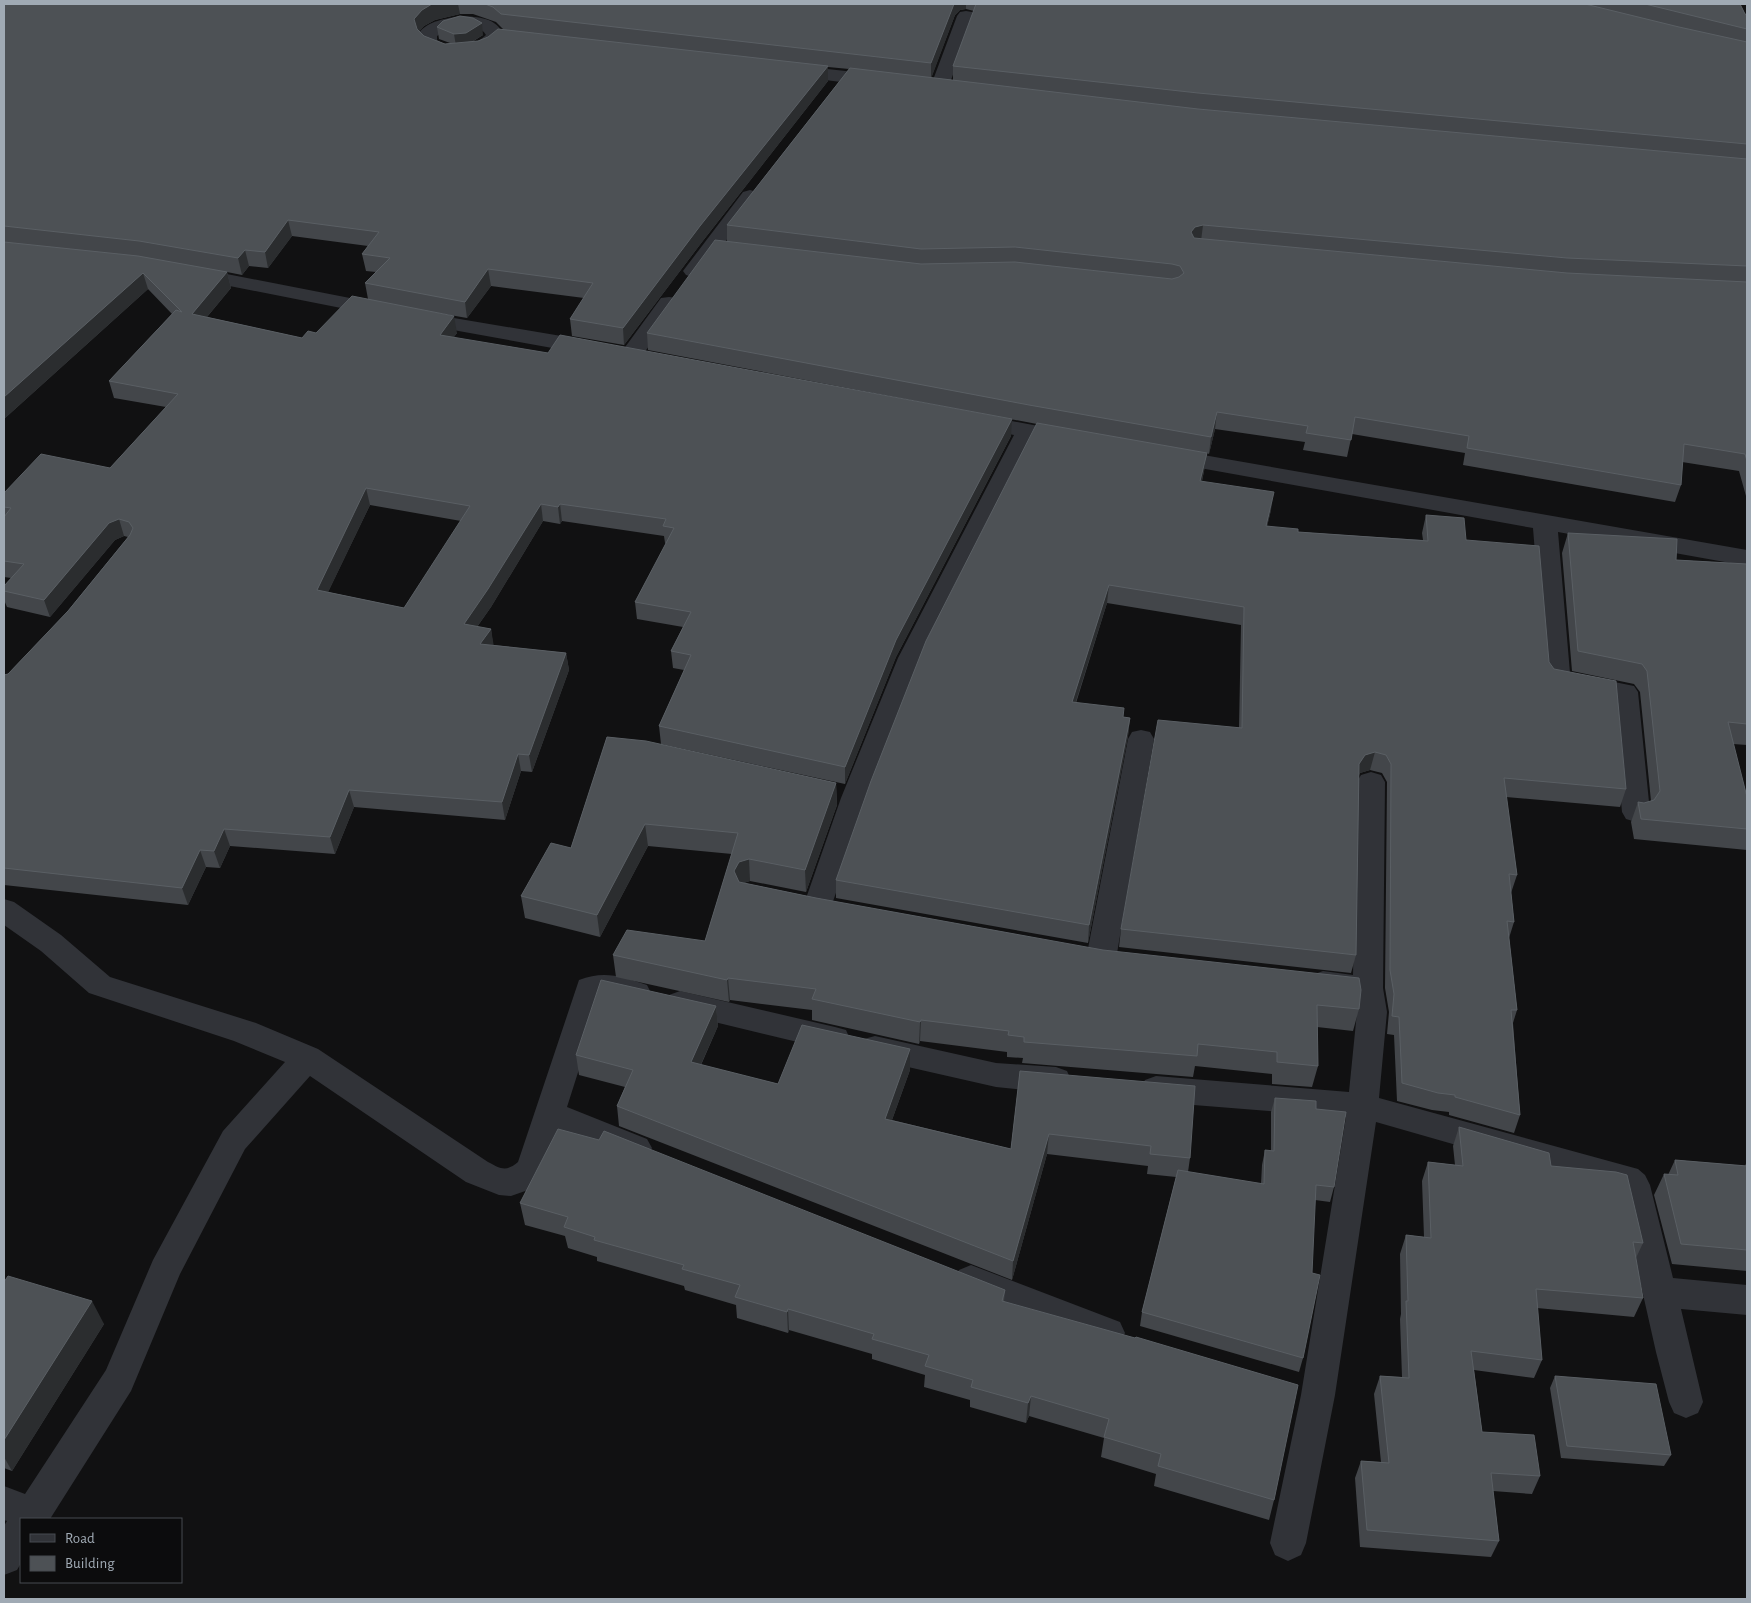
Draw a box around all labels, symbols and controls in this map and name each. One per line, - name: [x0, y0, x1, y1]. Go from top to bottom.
- legend: [20, 1518, 182, 1583]
- text: Road: [65, 1531, 95, 1546]
- text: Building: [65, 1556, 115, 1571]

